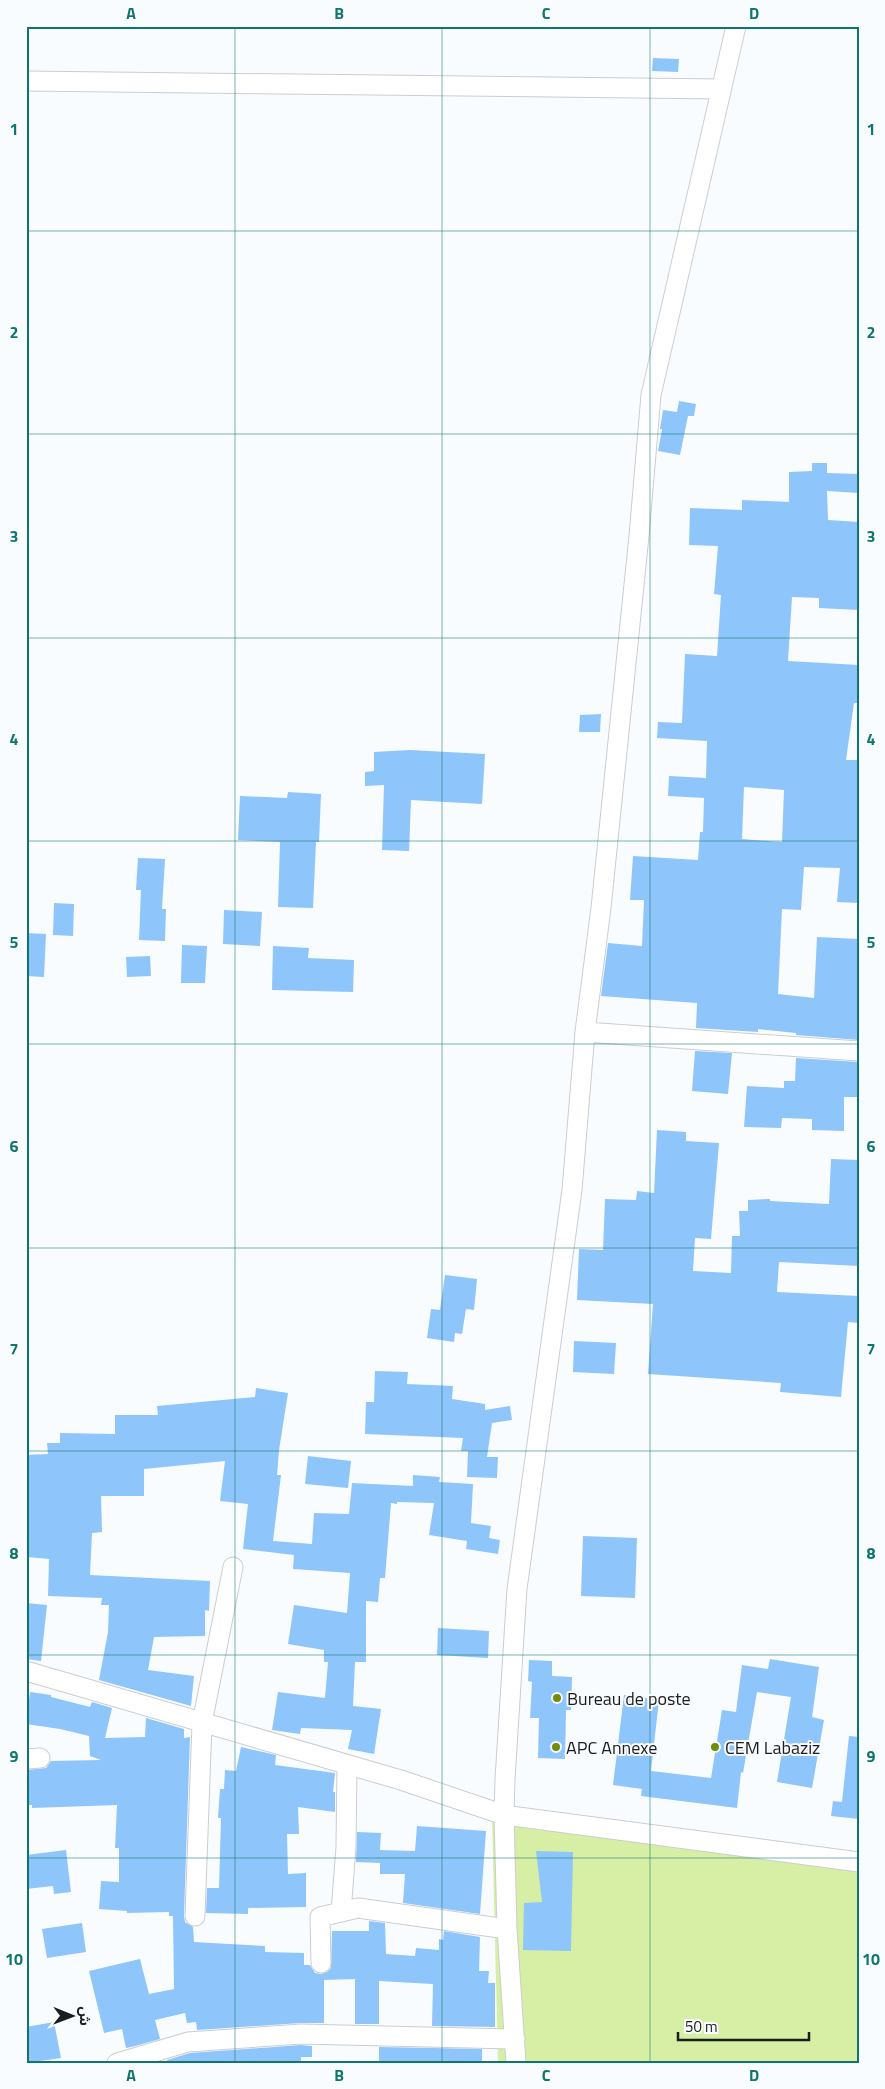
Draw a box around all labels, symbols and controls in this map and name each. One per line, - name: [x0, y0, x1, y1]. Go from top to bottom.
- text: A: [126, 1, 136, 25]
- text: B: [334, 1, 344, 25]
- text: C: [542, 1, 551, 25]
- text: D: [749, 1, 759, 25]
- text: 1: [10, 117, 18, 141]
- text: 1: [867, 117, 875, 141]
- text: 2: [10, 320, 18, 344]
- text: 2: [867, 320, 875, 344]
- text: 3: [10, 524, 18, 548]
- text: 3: [867, 524, 875, 548]
- text: 4: [10, 727, 19, 751]
- text: 4: [867, 727, 876, 751]
- text: 5: [10, 930, 19, 954]
- text: 5: [867, 930, 876, 954]
- text: 6: [10, 1134, 19, 1158]
- text: 6: [867, 1134, 876, 1158]
- text: 7: [10, 1337, 18, 1361]
- text: 7: [867, 1337, 875, 1361]
- text: 8: [10, 1541, 19, 1565]
- text: 8: [867, 1541, 876, 1565]
- place label: Bureau de poste: [567, 1685, 691, 1712]
- marker: Bureau de poste: [551, 1692, 563, 1704]
- place label: APC Annexe: [566, 1734, 657, 1761]
- place label: CEM Labaziz: [725, 1734, 820, 1761]
- marker: APC Annexe: [550, 1741, 562, 1753]
- marker: CEM Labaziz: [709, 1741, 721, 1753]
- text: 9: [10, 1744, 19, 1768]
- text: 9: [867, 1744, 876, 1768]
- text: 10: [5, 1947, 23, 1971]
- text: 10: [862, 1947, 880, 1971]
- north arrow: [48, 1992, 98, 2042]
- text: ش: [75, 2006, 96, 2026]
- scale bar: [678, 2009, 809, 2041]
- text: 50 m: [685, 2015, 718, 2038]
- text: A: [126, 2063, 136, 2087]
- text: B: [334, 2063, 344, 2087]
- text: C: [542, 2063, 551, 2087]
- text: D: [749, 2063, 759, 2087]

